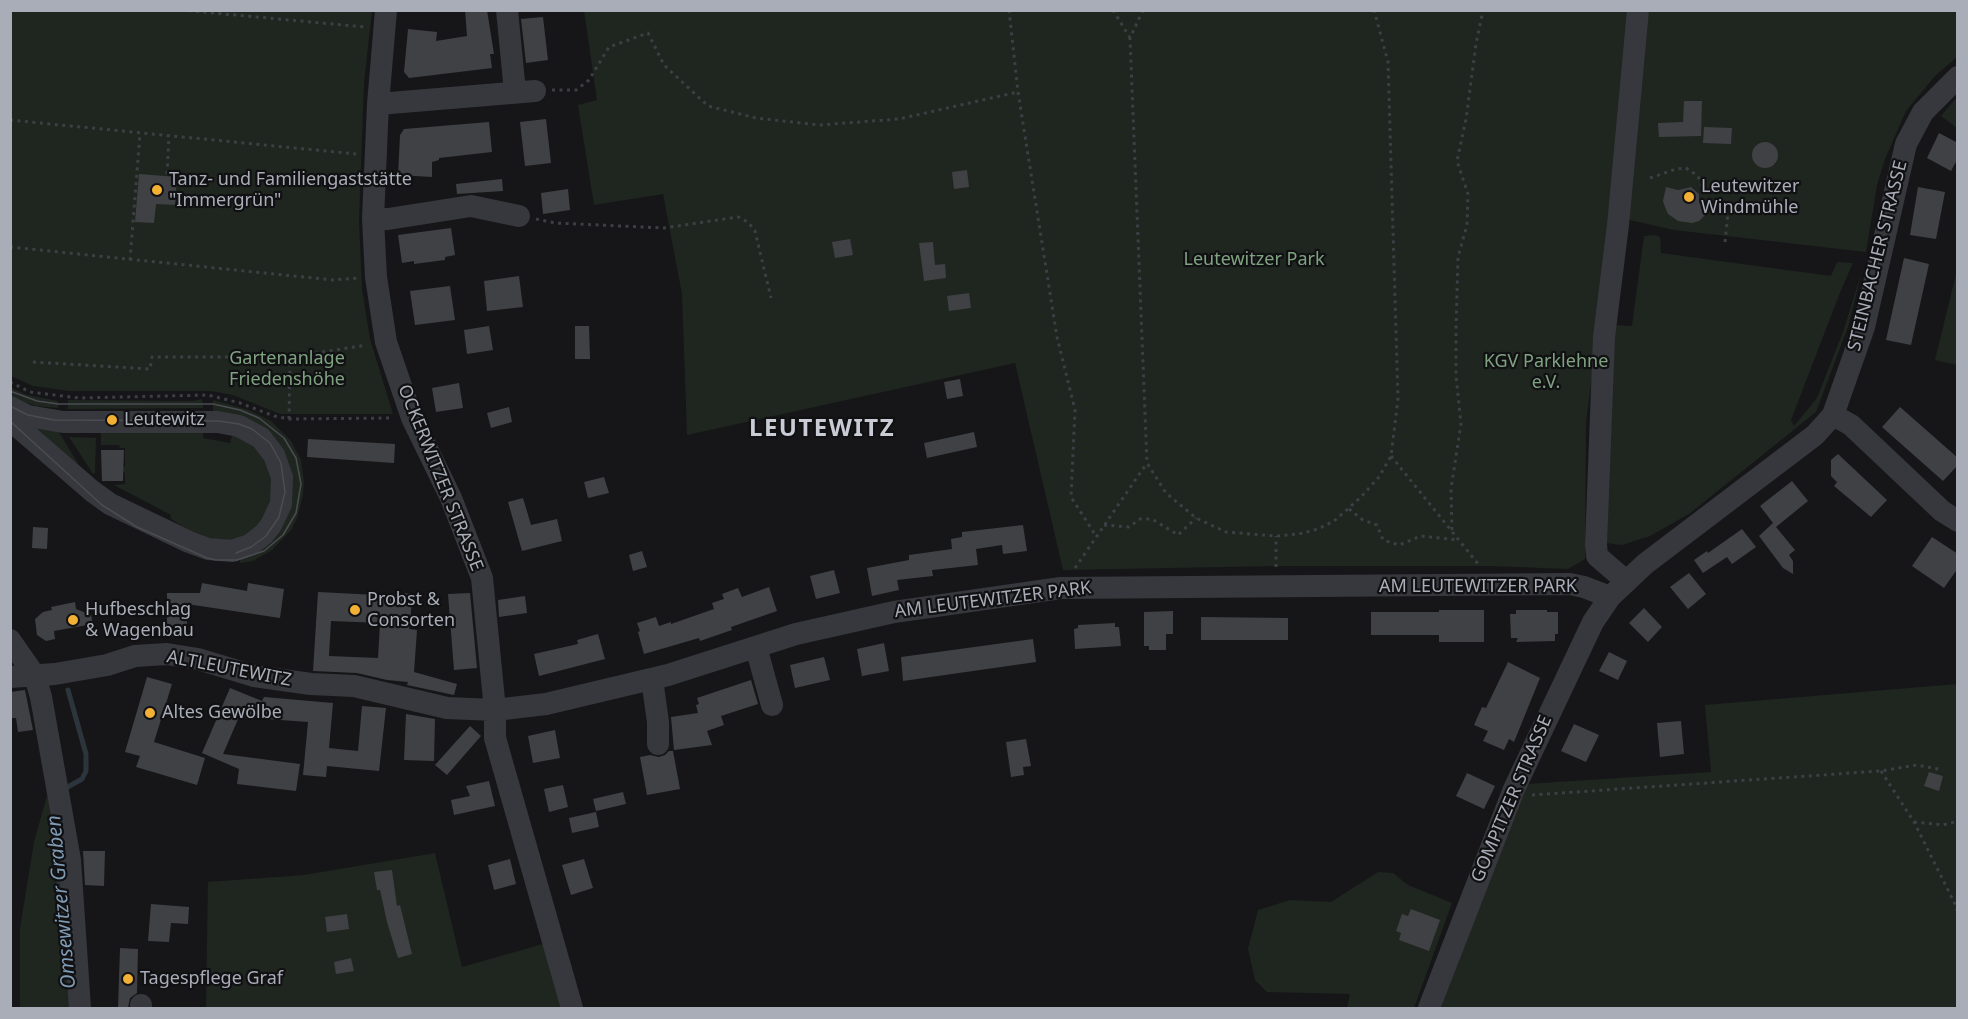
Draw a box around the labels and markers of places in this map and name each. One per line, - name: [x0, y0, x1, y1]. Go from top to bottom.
- place label: Tanz- und Familiengaststätte "Immergrün": [169, 169, 412, 212]
- place label: Leutewitzer Windmühle: [1701, 176, 1799, 219]
- marker: Tanz- und Familiengaststätte "Immergrün": [150, 183, 164, 197]
- marker: Leutewitzer Windmühle: [1682, 190, 1696, 204]
- place label: Leutewitz: [124, 409, 205, 431]
- marker: Leutewitz: [105, 413, 119, 427]
- place label: Probst & Consorten: [367, 589, 455, 632]
- place label: Hufbeschlag & Wagenbau: [85, 599, 194, 642]
- marker: Probst & Consorten: [348, 603, 362, 617]
- marker: Hufbeschlag & Wagenbau: [66, 613, 80, 627]
- place label: Altes Gewölbe: [162, 702, 282, 724]
- marker: Altes Gewölbe: [143, 706, 157, 720]
- place label: Tagespflege Graf: [140, 968, 283, 990]
- marker: Tagespflege Graf: [121, 972, 135, 986]

